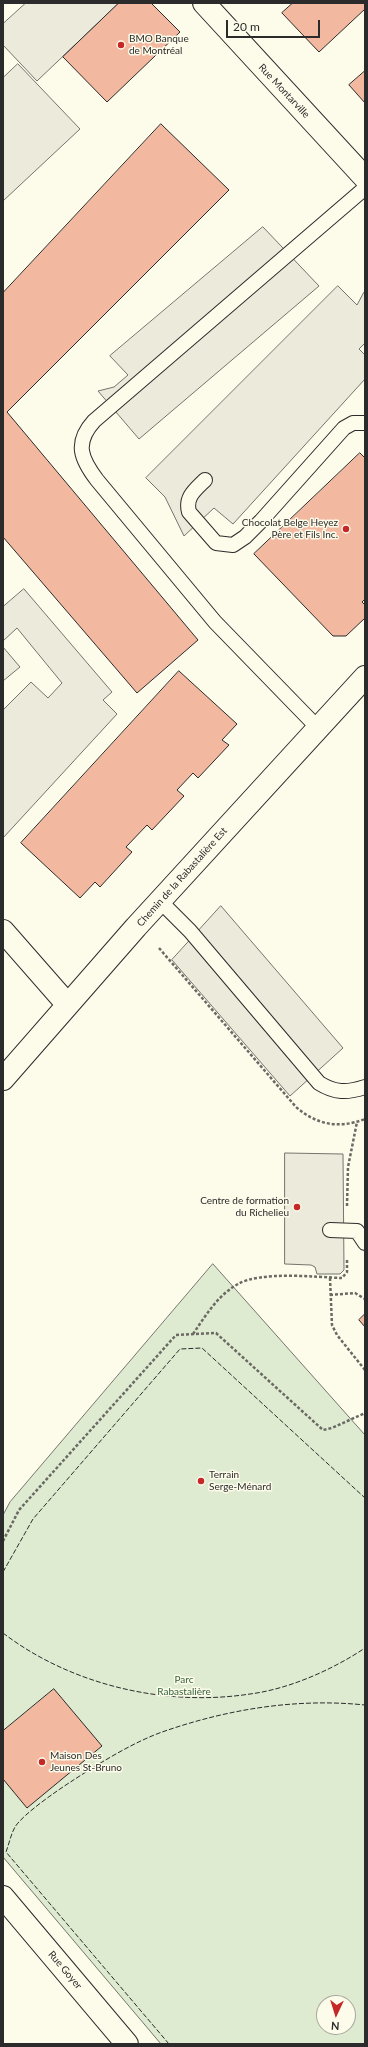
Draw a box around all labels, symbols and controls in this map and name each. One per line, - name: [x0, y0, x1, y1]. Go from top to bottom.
- scale bar: [228, 12, 322, 38]
- text: 20 m: [233, 19, 260, 34]
- place label: BMO Banque de Montréal: [129, 33, 189, 56]
- marker: BMO Banque de Montréal: [116, 40, 126, 50]
- street label: Rue Montarville: [256, 61, 312, 121]
- place label: Chocolat Belge Heyez Père et Fils Inc.: [242, 517, 338, 540]
- marker: Chocolat Belge Heyez Père et Fils Inc.: [341, 524, 351, 534]
- street label: Chemin de la Rabastalière Est: [134, 825, 230, 929]
- place label: Centre de formation du Richelieu: [200, 1195, 289, 1218]
- marker: Centre de formation du Richelieu: [292, 1202, 302, 1212]
- place label: Terrain Serge-Ménard: [209, 1469, 271, 1492]
- marker: Terrain Serge-Ménard: [196, 1476, 206, 1486]
- park label: Parc Rabastalière: [157, 1674, 211, 1698]
- place label: Maison Des Jeunes St-Bruno: [50, 1750, 122, 1774]
- marker: Maison Des Jeunes St-Bruno: [37, 1757, 47, 1767]
- street label: Rue Goyer: [46, 1948, 84, 1992]
- north arrow: [316, 1995, 356, 2035]
- text: N: [331, 2020, 340, 2033]

